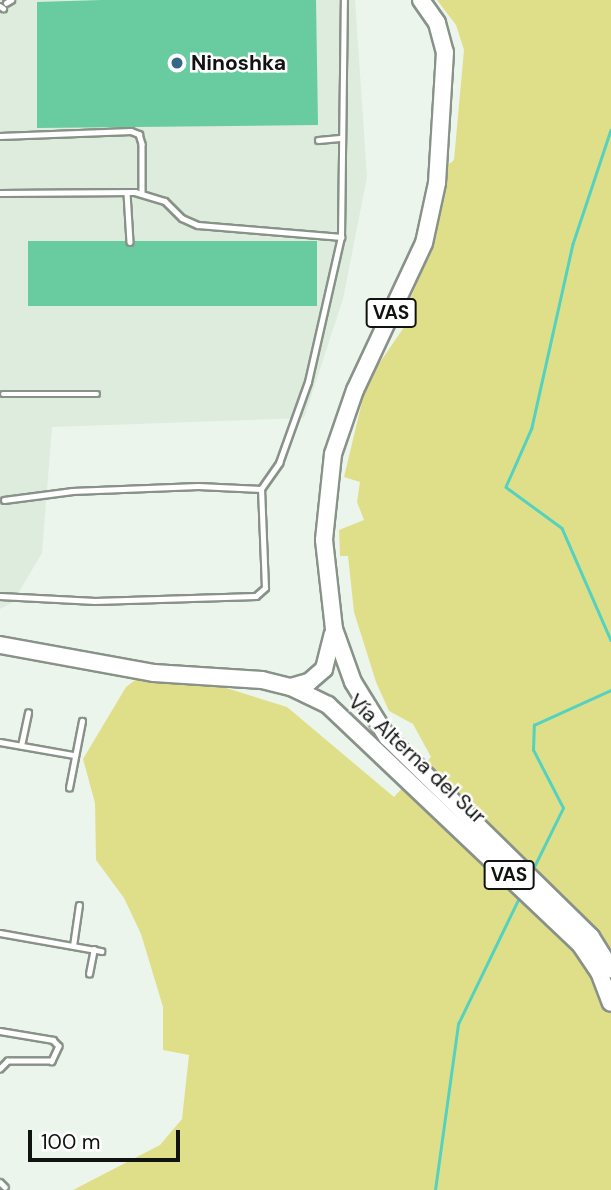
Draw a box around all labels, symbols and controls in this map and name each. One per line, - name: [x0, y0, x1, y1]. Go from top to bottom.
- place label: Ninoshka: [191, 50, 286, 76]
- marker: Ninoshka: [169, 55, 185, 71]
- road number: VAS: [365, 298, 417, 328]
- street label: Vía Alterna del Sur: [343, 689, 491, 829]
- road number: VAS: [483, 860, 535, 890]
- scale bar: [32, 1116, 184, 1160]
- text: 100 m: [41, 1128, 101, 1156]

